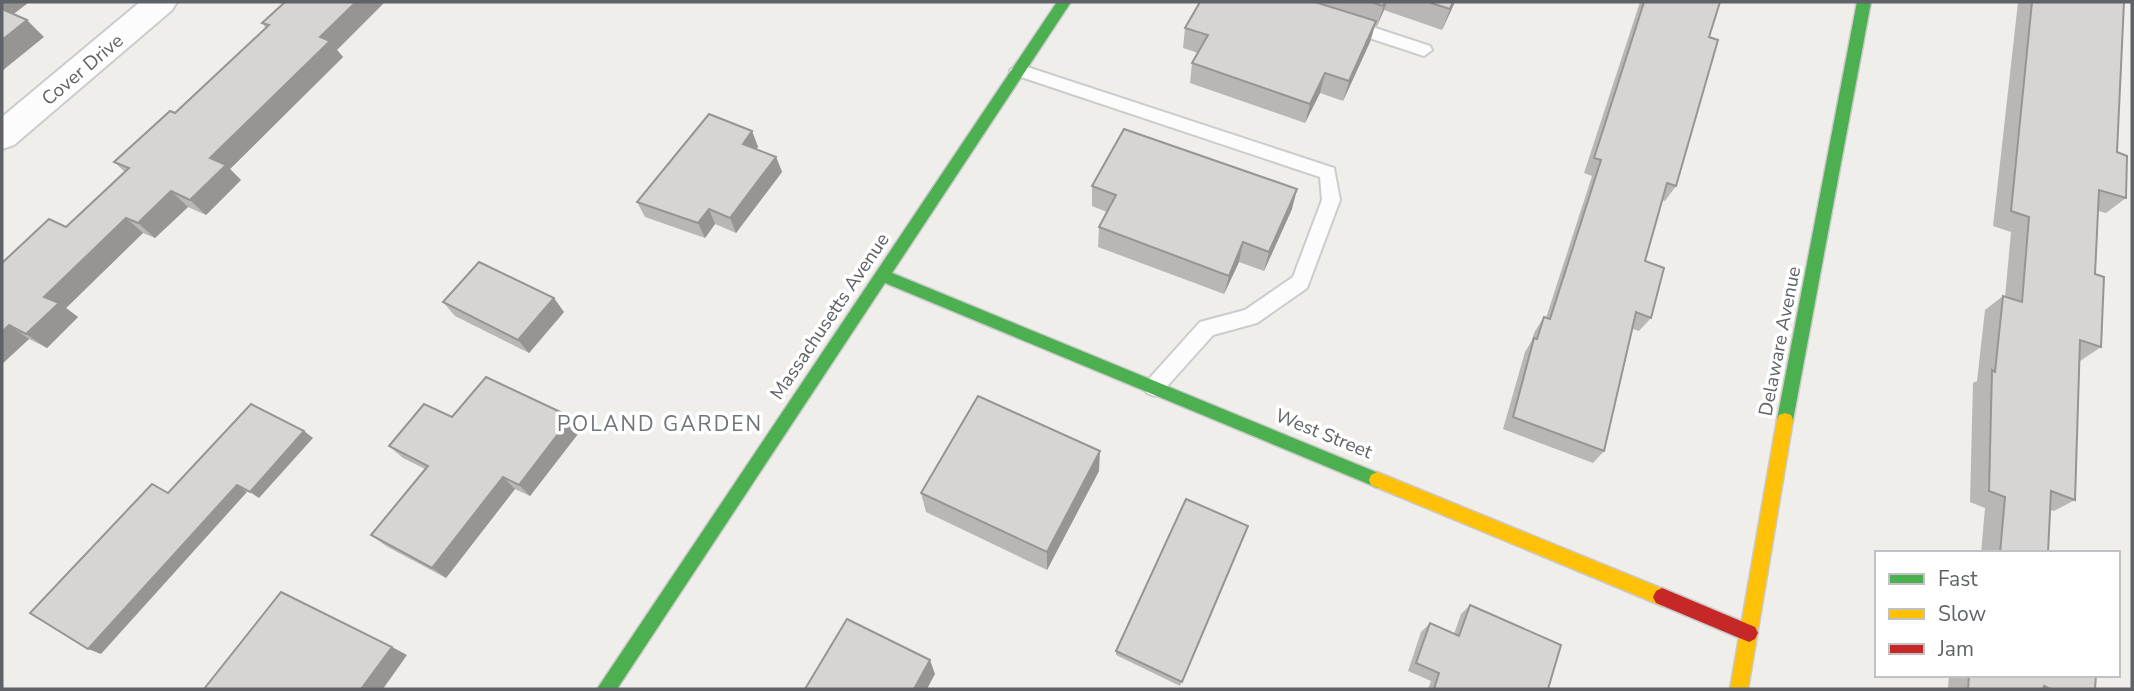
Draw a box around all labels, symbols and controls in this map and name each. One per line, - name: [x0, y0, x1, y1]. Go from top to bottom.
- street label: Cover Drive: [36, 28, 129, 112]
- street label: Massachusetts Avenue: [764, 228, 895, 405]
- street label: Delaware Avenue: [1753, 264, 1807, 418]
- street label: West Street: [1271, 403, 1376, 465]
- district label: POLAND GARDEN: [557, 410, 763, 438]
- legend: [1875, 551, 2120, 677]
- text: Fast: [1938, 565, 1978, 593]
- text: Slow: [1938, 600, 1987, 628]
- text: Jam: [1937, 635, 1974, 663]

